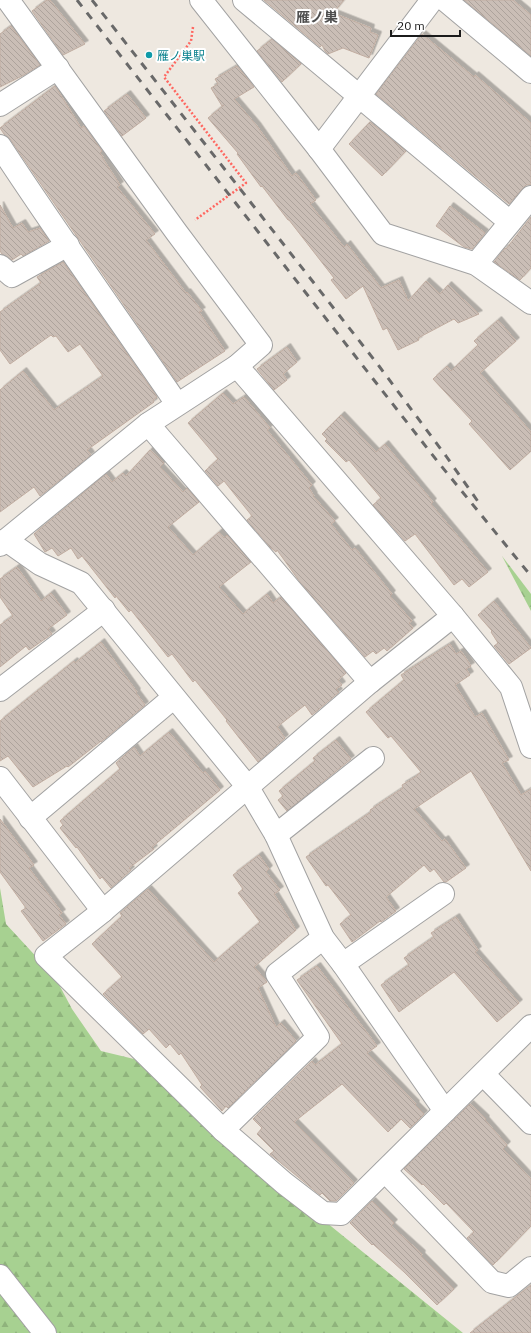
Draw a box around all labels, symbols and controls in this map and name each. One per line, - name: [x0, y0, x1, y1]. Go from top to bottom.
- district label: 雁ノ巣: [296, 8, 338, 26]
- scale bar: [391, 12, 460, 38]
- text: 20 m: [397, 18, 425, 33]
- place label: 雁ノ巣駅: [157, 48, 205, 63]
- marker: 雁ノ巣駅: [144, 50, 154, 60]

